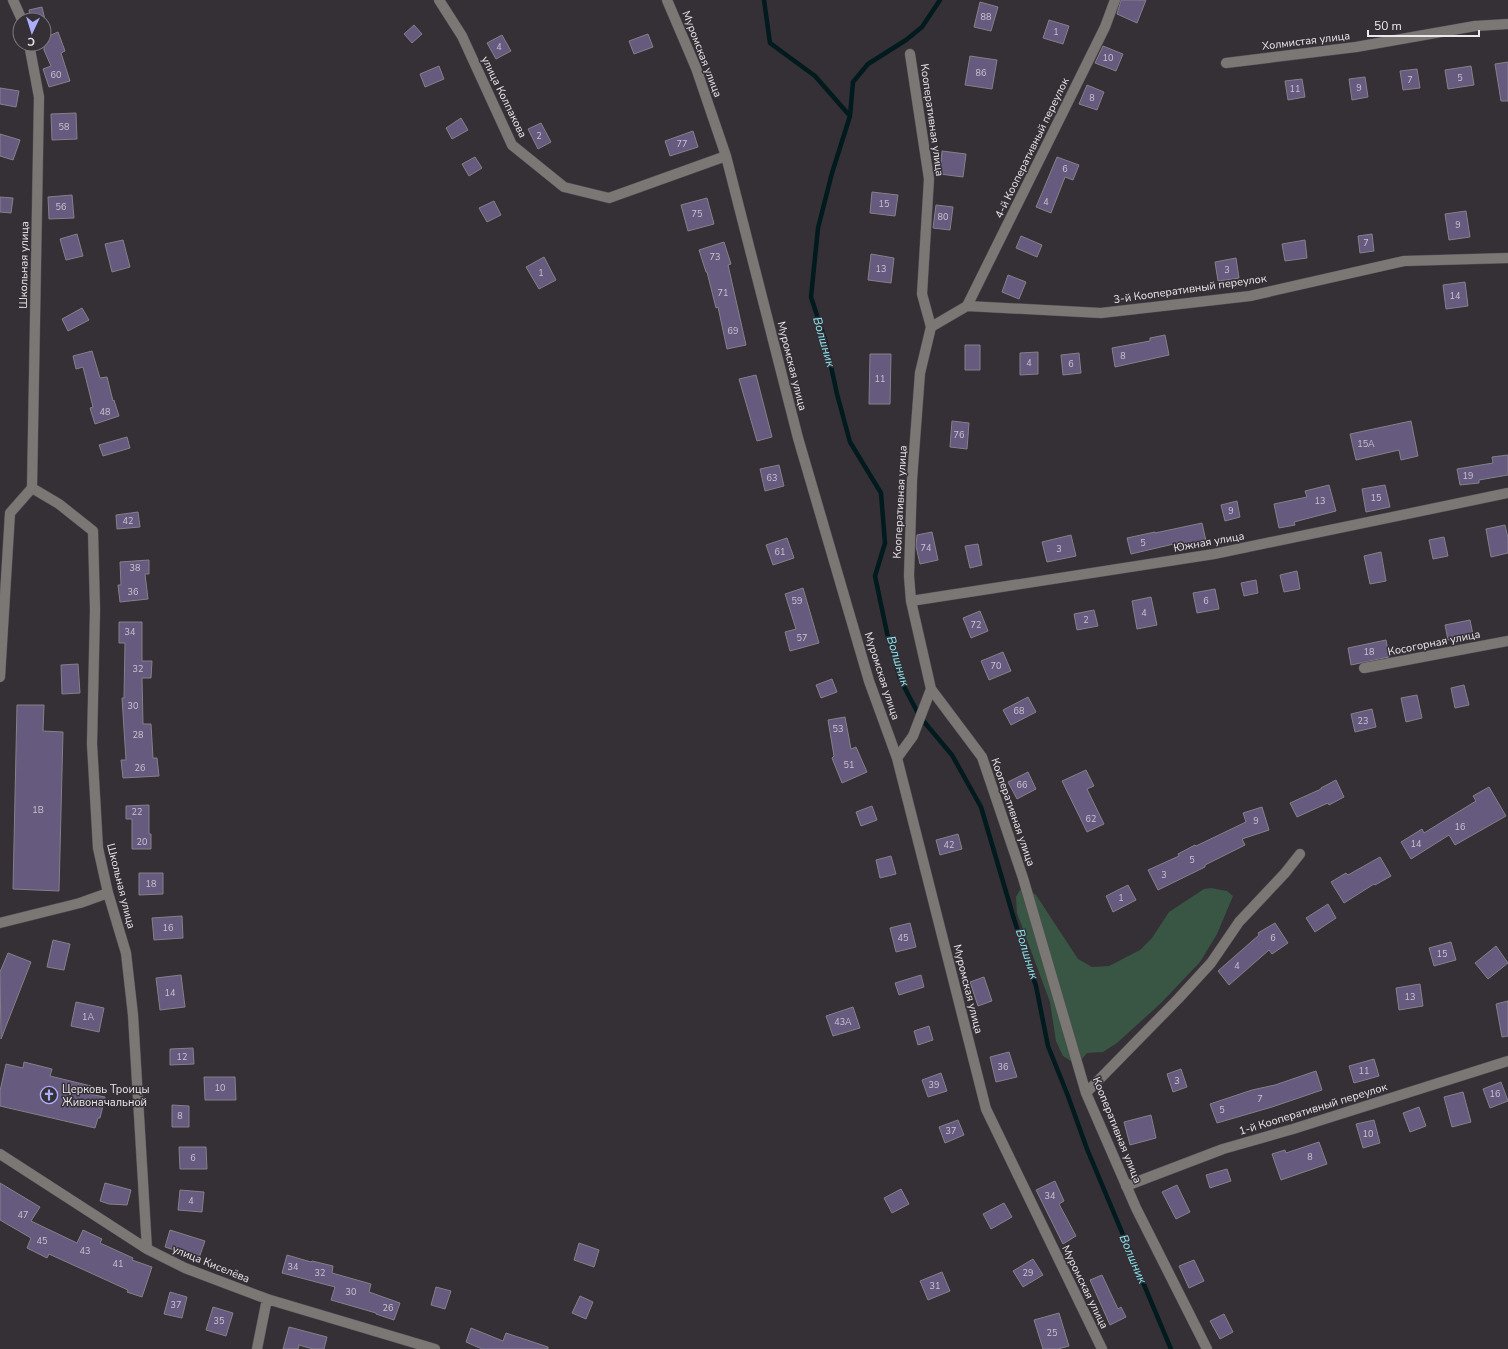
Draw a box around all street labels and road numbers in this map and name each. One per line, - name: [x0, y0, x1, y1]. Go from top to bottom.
- street label: Муромская улица: [679, 9, 725, 99]
- street label: Холмистая улица: [1261, 28, 1351, 54]
- street label: улица Колпакова: [478, 54, 530, 140]
- street label: Кооперативная улица: [917, 63, 947, 177]
- street label: 4-й Кооперативный переулок: [992, 76, 1072, 220]
- street label: Школьная улица: [16, 221, 32, 309]
- street label: 3-й Кооперативный переулок: [1112, 271, 1268, 307]
- street label: Муромская улица: [774, 320, 810, 412]
- street label: Кооперативная улица: [890, 445, 910, 559]
- street label: Южная улица: [1172, 528, 1246, 556]
- street label: Косогорная улица: [1386, 627, 1482, 659]
- street label: Муромская улица: [861, 630, 903, 722]
- street label: Кооперативная улица: [987, 756, 1039, 868]
- street label: Школьная улица: [103, 842, 139, 930]
- street label: Муромская улица: [950, 943, 986, 1035]
- street label: Кооперативная улица: [1089, 1075, 1145, 1185]
- street label: 1-й Кооперативный переулок: [1237, 1079, 1389, 1139]
- street label: улица Киселёва: [170, 1242, 252, 1286]
- street label: Муромская улица: [1058, 1243, 1112, 1331]

